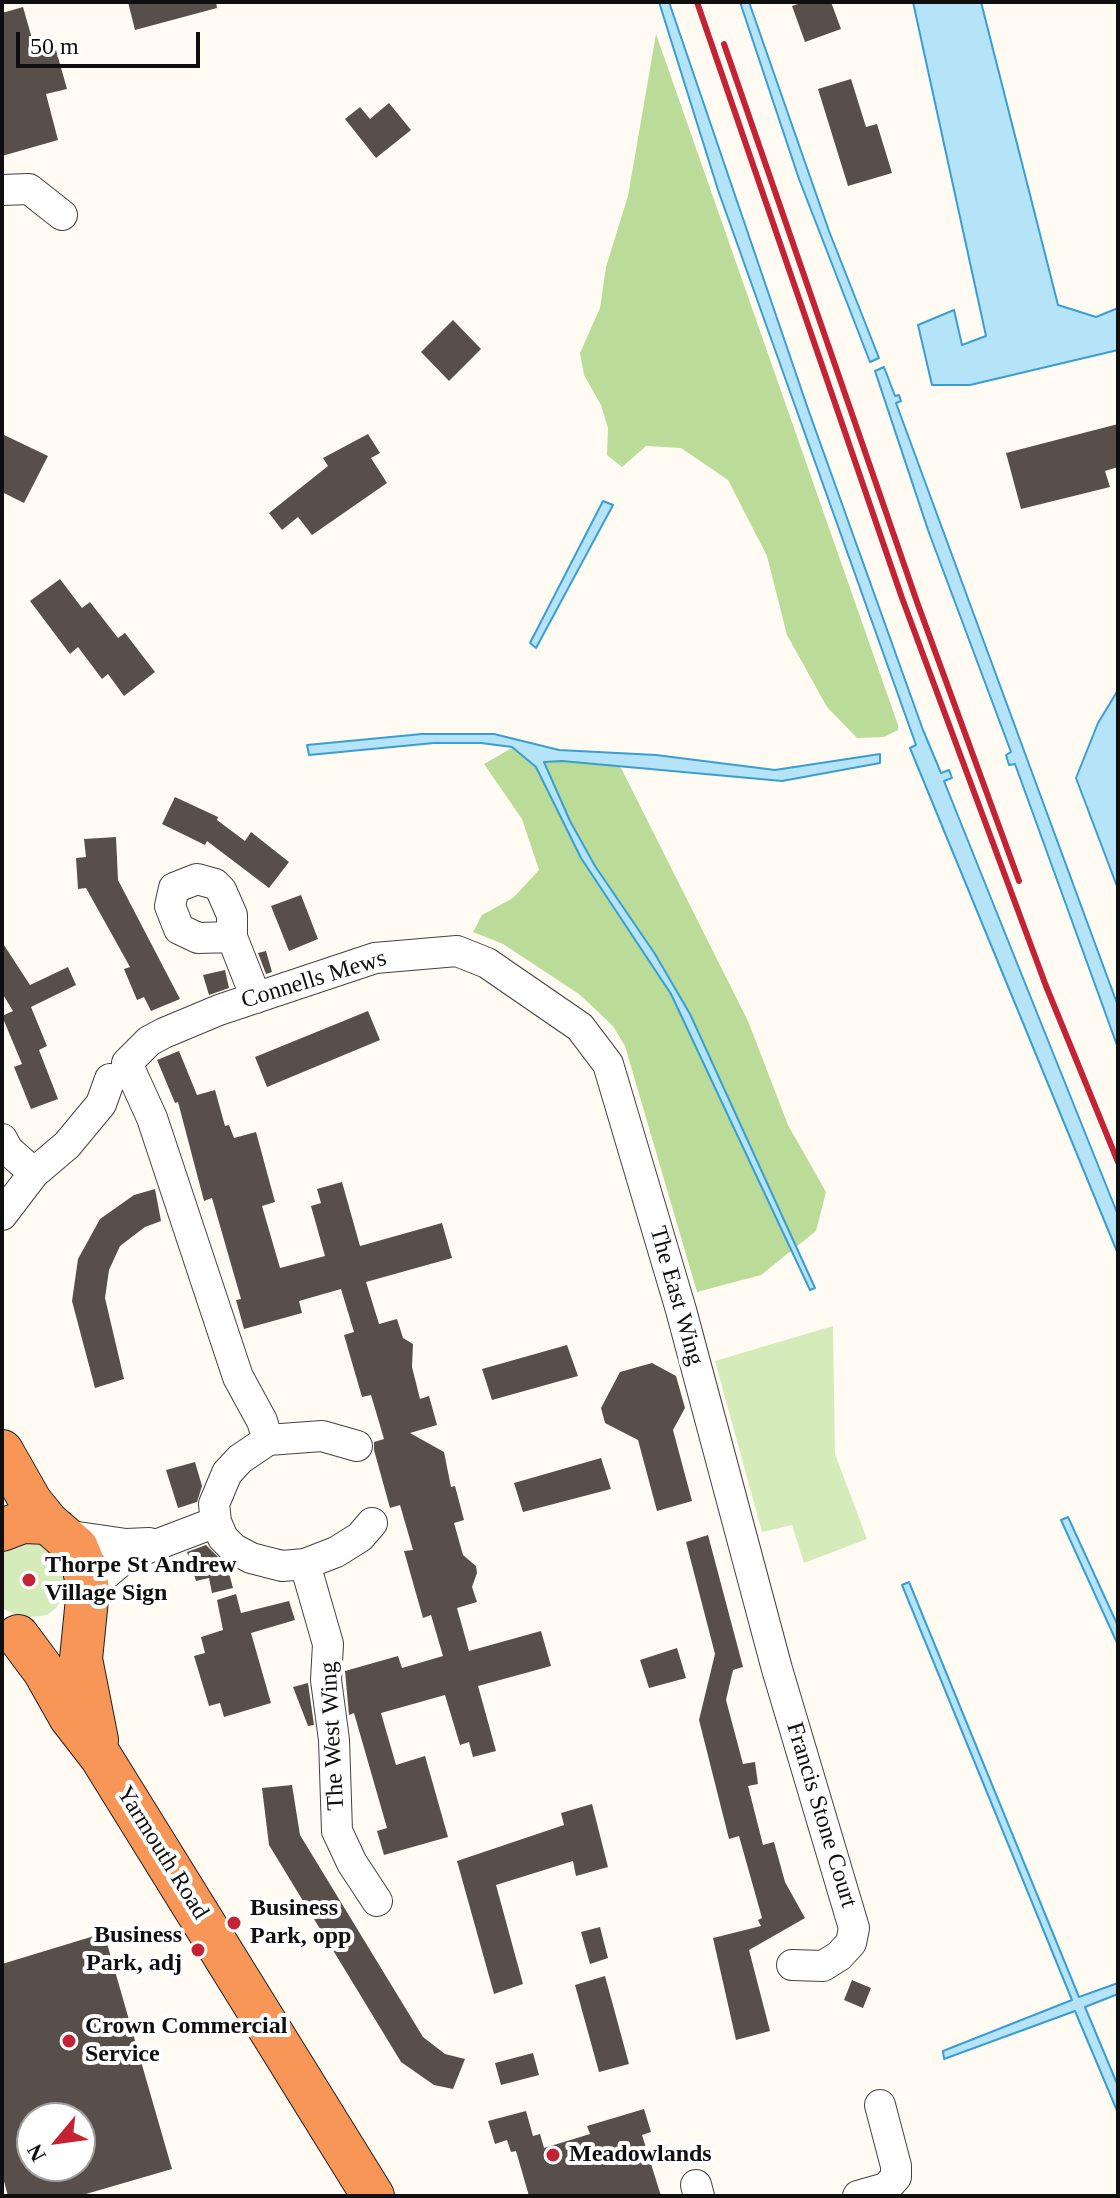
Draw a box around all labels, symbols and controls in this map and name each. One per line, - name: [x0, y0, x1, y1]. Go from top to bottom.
- scale bar: [20, 16, 204, 66]
- text: 50 m: [30, 33, 79, 59]
- street label: Connells Mews: [238, 944, 390, 1016]
- street label: The East Wing: [642, 1223, 710, 1369]
- place label: Thorpe St Andrew Village Sign: [45, 1552, 237, 1608]
- marker: Thorpe St Andrew Village Sign: [20, 1571, 38, 1589]
- street label: The West Wing: [315, 1661, 351, 1811]
- street label: Francis Stone Court: [779, 1719, 863, 1911]
- street label: Yarmouth Road: [110, 1781, 214, 1925]
- place label: Business Park, opp: [250, 1895, 351, 1951]
- marker: Business Park, opp: [225, 1914, 243, 1932]
- place label: Business Park, adj: [86, 1922, 182, 1978]
- marker: Business Park, adj: [189, 1941, 207, 1959]
- place label: Crown Commercial Service: [85, 2013, 287, 2069]
- marker: Crown Commercial Service: [60, 2032, 78, 2050]
- north arrow: [16, 2102, 96, 2182]
- text: N: [22, 2140, 51, 2166]
- place label: Meadowlands: [569, 2141, 712, 2169]
- marker: Meadowlands: [544, 2146, 562, 2164]

